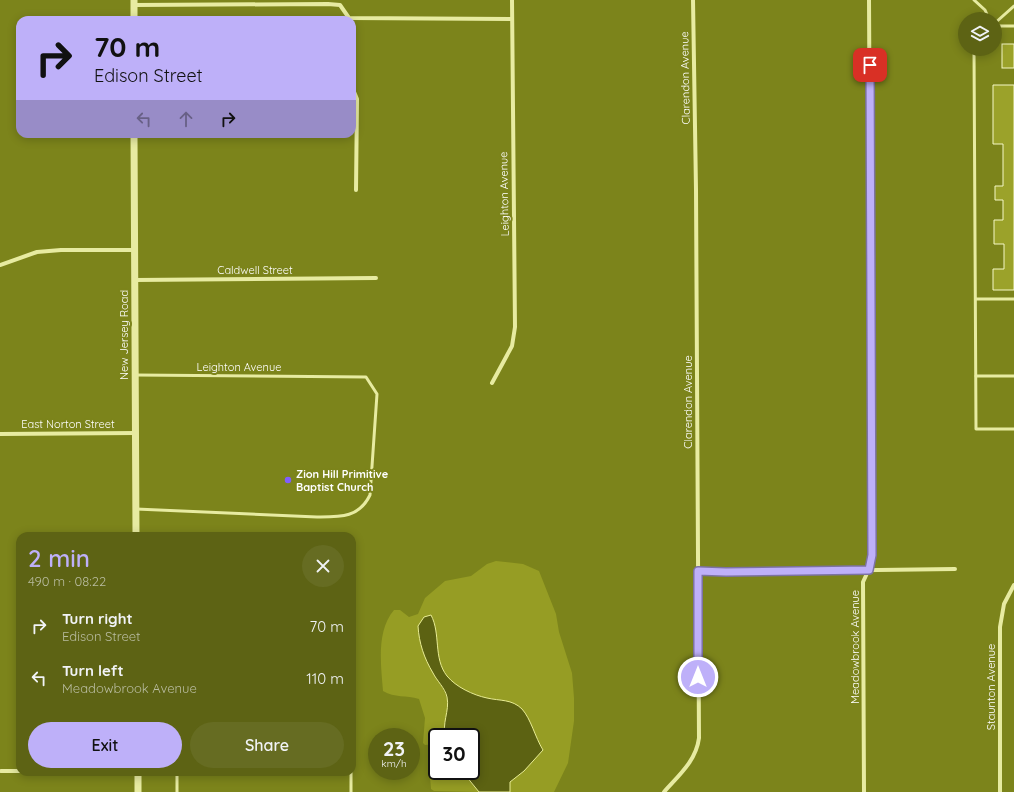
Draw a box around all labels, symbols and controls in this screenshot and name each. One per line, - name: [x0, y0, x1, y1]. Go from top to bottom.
- map controls: [958, 12, 1002, 56]
- button: layers: [958, 12, 1002, 56]
- text: 70 m: [94, 29, 160, 64]
- street label: Clarendon Avenue: [677, 31, 693, 125]
- icon: right: [28, 32, 80, 84]
- pin: [853, 48, 887, 82]
- icon: arrive: [859, 54, 881, 76]
- text: Edison Street: [94, 64, 203, 87]
- icon: left: [133, 108, 155, 130]
- icon: ahead: [175, 108, 197, 130]
- icon: right: [217, 108, 239, 130]
- street label: Leighton Avenue: [496, 151, 512, 237]
- street label: Caldwell Street: [217, 263, 293, 277]
- street label: New Jersey Road: [117, 290, 131, 380]
- street label: Clarendon Avenue: [681, 355, 695, 449]
- street label: Leighton Avenue: [197, 360, 281, 374]
- street label: East Norton Street: [21, 417, 115, 431]
- place label: Zion Hill Primitive Baptist Church: [296, 467, 389, 494]
- marker: Zion Hill Primitive Baptist Church: [283, 475, 293, 485]
- text: 2 min: [28, 543, 90, 573]
- button: close: [302, 545, 344, 587]
- text: 490 m · 08:22: [28, 573, 106, 589]
- street label: Meadowbrook Avenue: [848, 590, 862, 704]
- text: Turn right: [62, 609, 133, 628]
- icon: right: [28, 615, 50, 637]
- text: 70 m: [310, 617, 344, 636]
- text: Edison Street: [62, 628, 141, 644]
- street label: Staunton Avenue: [984, 644, 998, 730]
- position arrow: [677, 656, 719, 698]
- text: Turn left: [62, 661, 124, 680]
- icon: left: [28, 667, 50, 689]
- text: 110 m: [306, 669, 344, 688]
- text: Meadowbrook Avenue: [62, 680, 197, 696]
- button: Exit: [28, 722, 182, 768]
- button: Share: [190, 722, 344, 768]
- speed limit sign: 30: [428, 728, 480, 780]
- text: 23: [383, 736, 405, 761]
- text: km/h: [381, 757, 407, 770]

